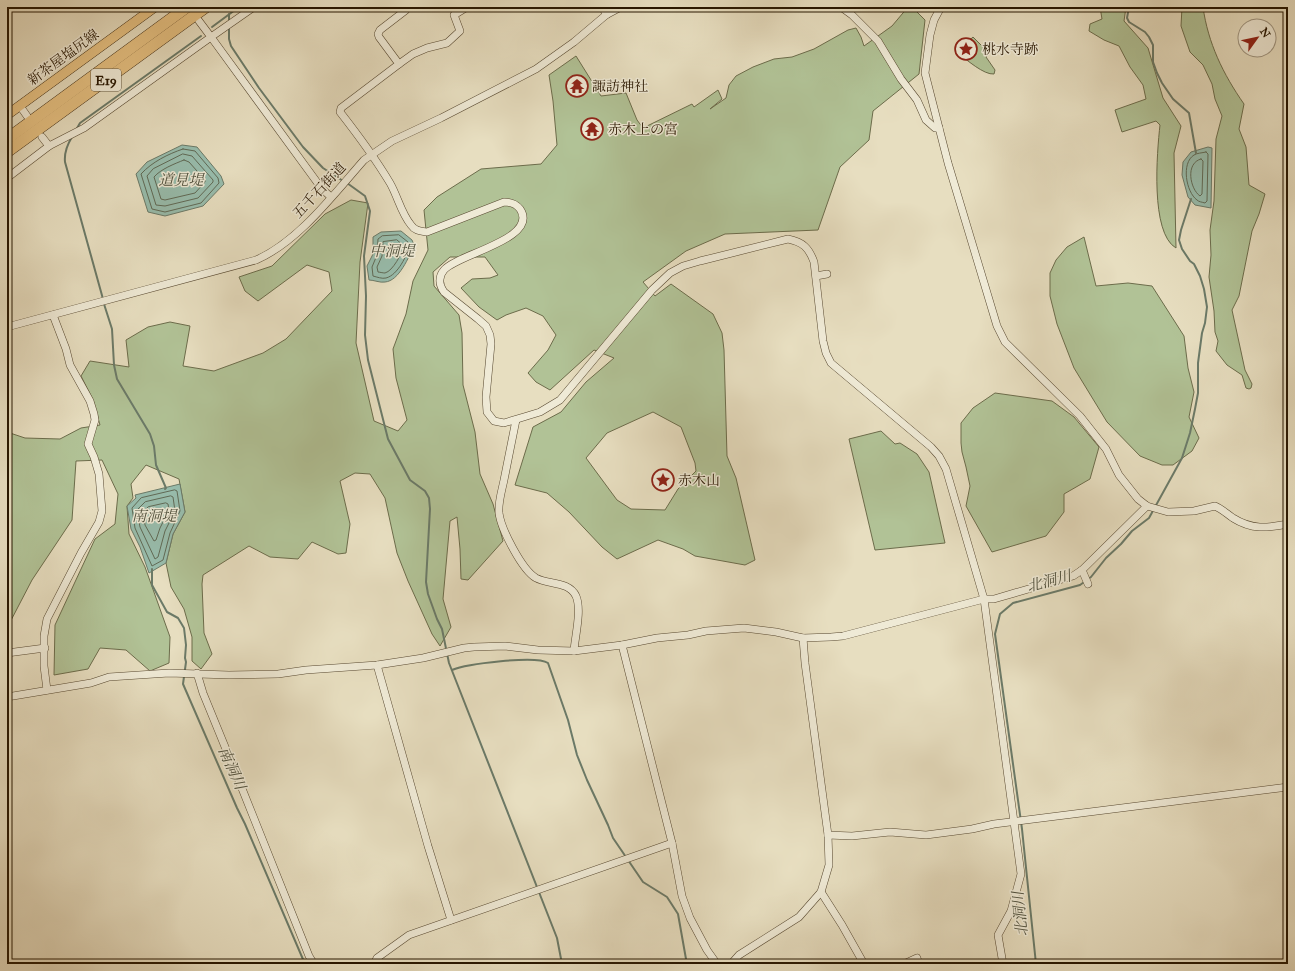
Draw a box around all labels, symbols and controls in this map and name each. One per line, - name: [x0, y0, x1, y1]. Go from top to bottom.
- north arrow: [1237, 18, 1277, 58]
- text: N: [1257, 25, 1273, 41]
- street label: 新茶屋塩尻線: [24, 26, 102, 89]
- place icon: 桃水寺跡: [953, 36, 979, 62]
- place label: 桃水寺跡: [982, 41, 1038, 58]
- road number: E19: [91, 69, 121, 91]
- temple icon: 諏訪神社: [564, 73, 590, 99]
- place label: 諏訪神社: [592, 78, 648, 95]
- temple icon: 赤木上の宮: [579, 116, 605, 142]
- place label: 赤木上の宮: [608, 121, 678, 138]
- street label: 五千石街道: [289, 159, 349, 222]
- water label: 道見堤: [158, 171, 205, 189]
- water label: 中洞堤: [369, 242, 416, 260]
- place icon: 赤木山: [650, 467, 676, 493]
- place label: 赤木山: [678, 472, 720, 489]
- water label: 南洞堤: [131, 507, 178, 525]
- water label: 北洞川: [1025, 566, 1075, 596]
- water label: 南洞川: [215, 744, 250, 794]
- water label: 北洞川: [1008, 889, 1031, 937]

